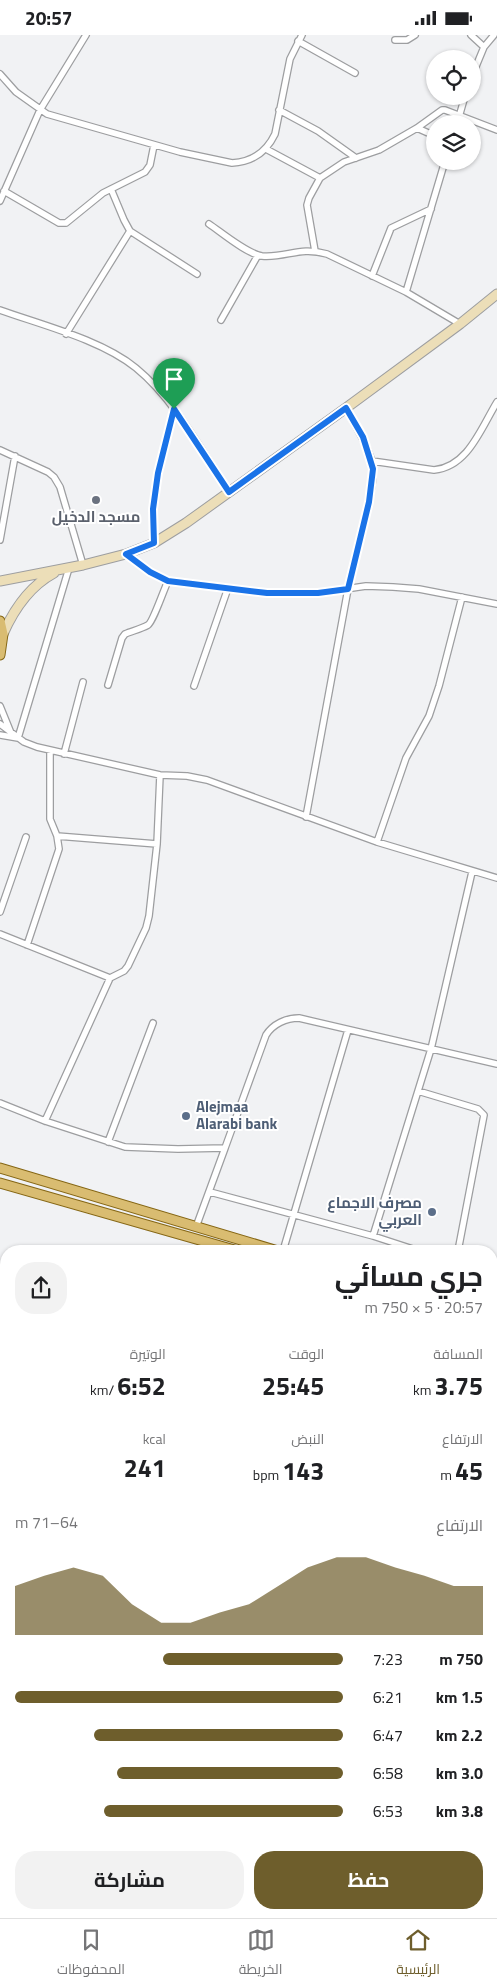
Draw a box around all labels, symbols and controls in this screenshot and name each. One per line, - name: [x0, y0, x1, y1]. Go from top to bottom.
- text: 20:57: [25, 3, 72, 32]
- map controls: [426, 50, 481, 170]
- button: locate: [426, 50, 481, 105]
- button: layers: [426, 115, 481, 170]
- pin: [153, 358, 195, 409]
- icon: arrive: [160, 365, 188, 393]
- marker: مسجد الدخيل: [90, 494, 102, 506]
- place label: مسجد الدخيل: [52, 505, 140, 528]
- place label: Alejmaa Alarabi bank: [196, 1095, 277, 1135]
- marker: Alejmaa Alarabi bank: [180, 1110, 192, 1122]
- place label: مصرف الاجماع العربي: [327, 1191, 422, 1232]
- marker: مصرف الاجماع العربي: [426, 1206, 438, 1218]
- text: جري مسائي: [335, 1254, 483, 1297]
- button: share: [15, 1262, 67, 1314]
- text: 20:57 · 5 × 750 m: [364, 1295, 483, 1319]
- text: الوتيرة: [130, 1343, 166, 1364]
- text: الوقت: [289, 1343, 324, 1364]
- text: المسافة: [433, 1343, 483, 1364]
- text: 6:52: [117, 1367, 166, 1405]
- text: 25:45: [262, 1367, 324, 1405]
- text: 3.75: [435, 1367, 483, 1405]
- text: /km: [90, 1379, 117, 1400]
- text: km: [413, 1379, 435, 1400]
- text: kcal: [143, 1428, 166, 1449]
- text: النبض: [291, 1428, 324, 1449]
- text: الارتفاع: [442, 1428, 483, 1449]
- text: 241: [124, 1449, 166, 1487]
- text: 143: [282, 1452, 324, 1490]
- text: 45: [455, 1452, 483, 1490]
- text: bpm: [253, 1464, 282, 1485]
- text: m: [440, 1464, 455, 1485]
- text: 64–71 m: [15, 1510, 78, 1534]
- text: الارتفاع: [436, 1513, 483, 1537]
- text: 7:23: [373, 1647, 403, 1671]
- text: 750 m: [439, 1647, 483, 1671]
- text: 6:21: [373, 1685, 403, 1709]
- text: 1.5 km: [436, 1685, 483, 1709]
- text: 6:47: [373, 1723, 403, 1747]
- text: 2.2 km: [436, 1723, 483, 1747]
- text: 6:58: [373, 1761, 403, 1785]
- text: 3.0 km: [436, 1761, 483, 1785]
- text: 6:53: [373, 1799, 403, 1823]
- text: 3.8 km: [436, 1799, 483, 1823]
- button: مشاركة: [15, 1851, 244, 1909]
- button: حفظ: [254, 1851, 483, 1909]
- tab: المحفوظات: [57, 1926, 125, 1982]
- tab: الخريطة: [239, 1926, 282, 1982]
- tab: الرئيسية: [396, 1926, 440, 1982]

